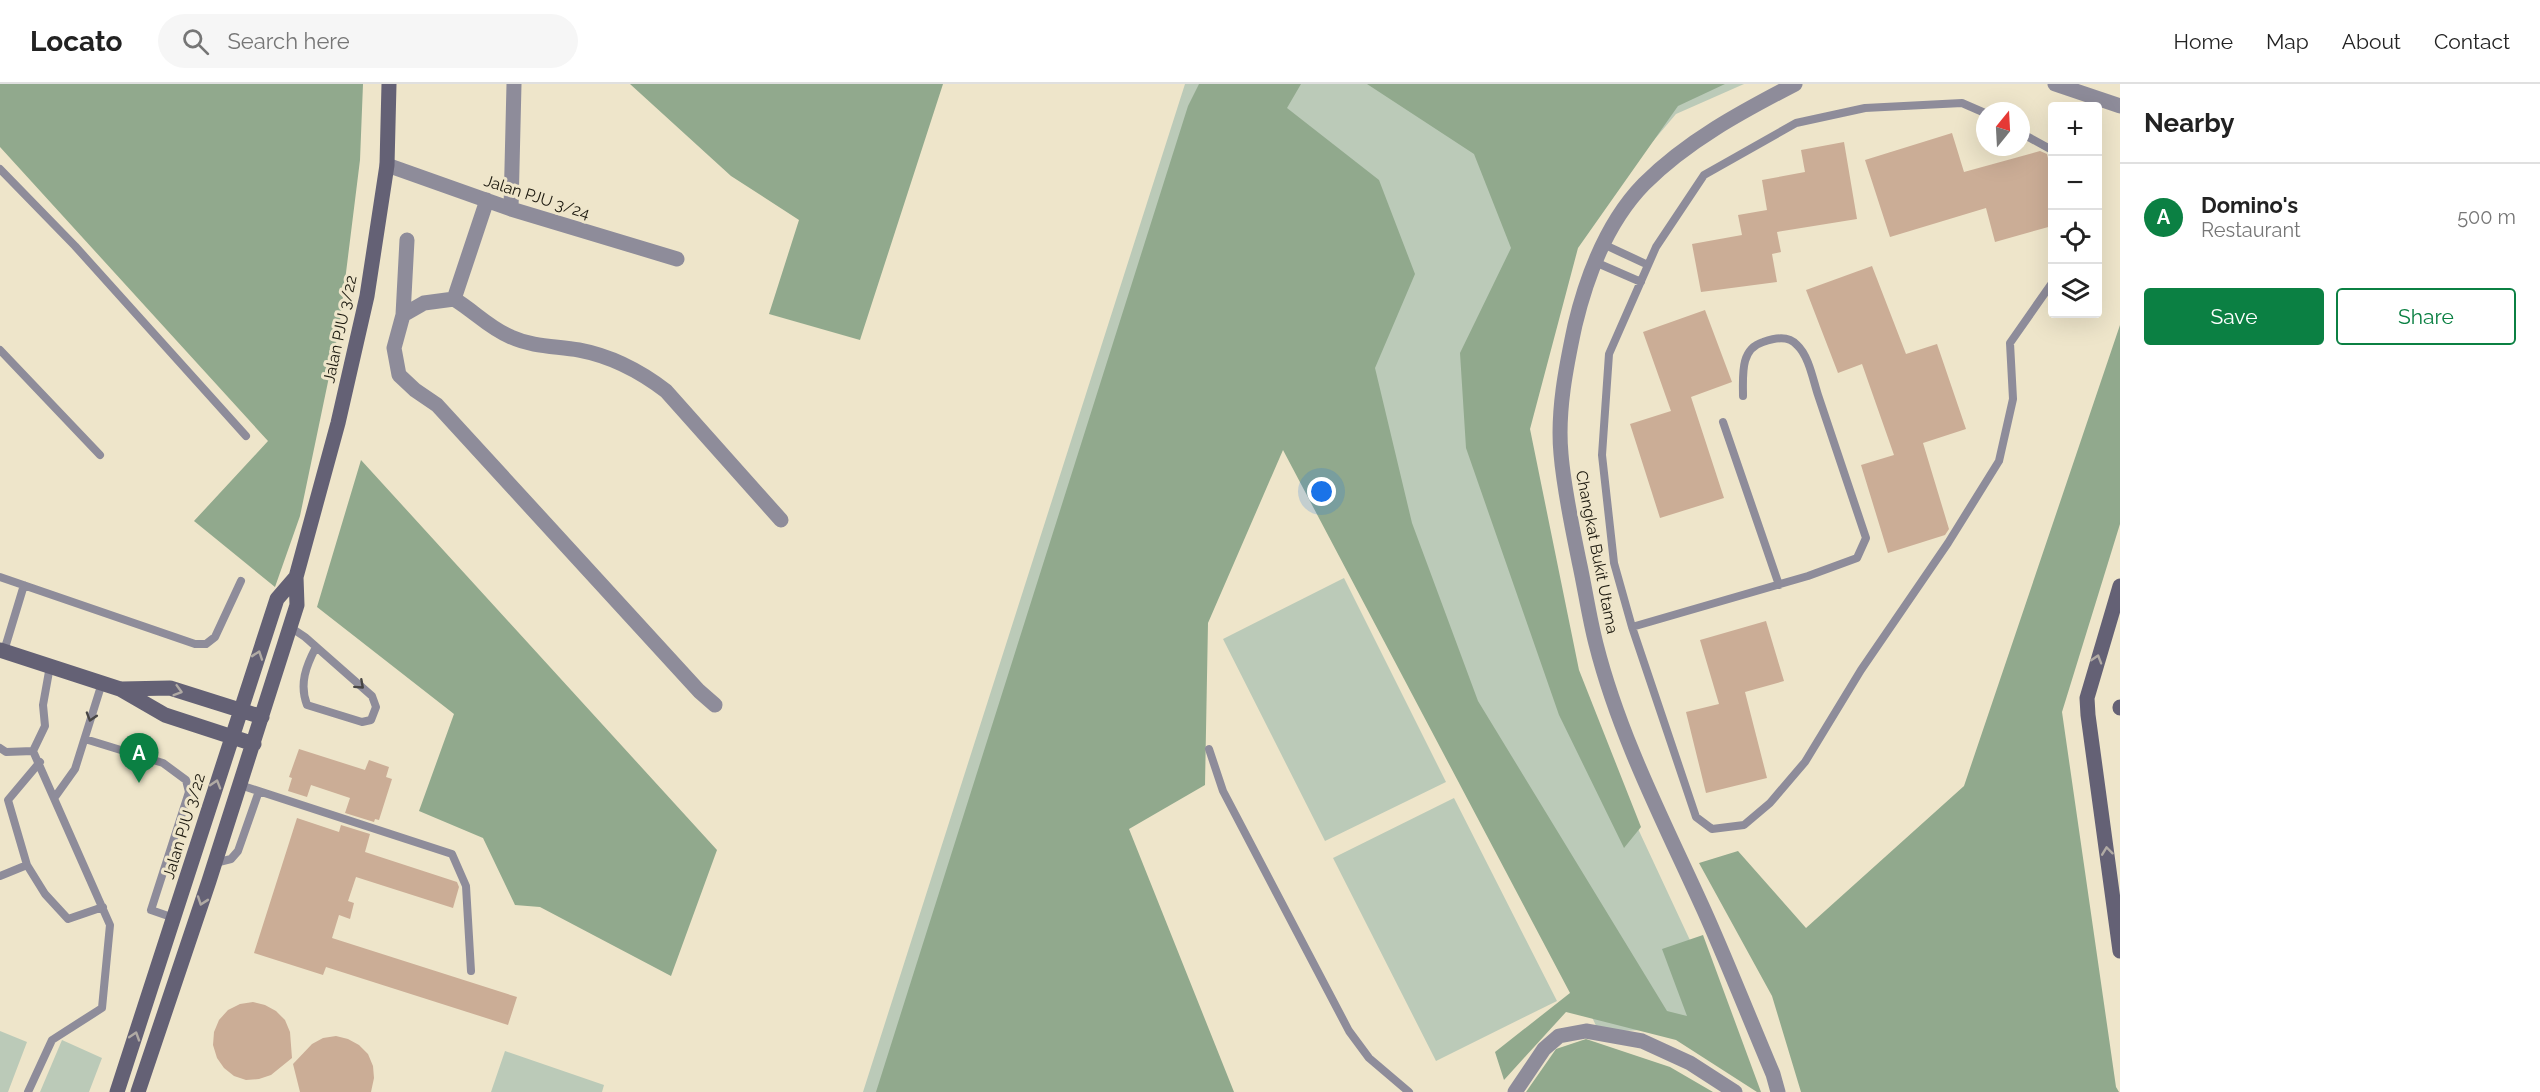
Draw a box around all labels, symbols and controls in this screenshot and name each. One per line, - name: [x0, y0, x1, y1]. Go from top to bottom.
- search box: [158, 14, 578, 68]
- text: Locato: [30, 25, 122, 58]
- icon: search: [179, 25, 212, 58]
- text: Search here: [227, 28, 350, 54]
- text: Home: [2174, 29, 2233, 54]
- text: Map: [2266, 29, 2309, 54]
- text: About: [2342, 29, 2401, 54]
- text: Contact: [2434, 29, 2510, 54]
- north arrow: [1976, 102, 2030, 156]
- map controls: [2048, 102, 2102, 318]
- button: +: [2048, 102, 2102, 156]
- text: Nearby: [2144, 108, 2234, 138]
- button: −: [2048, 156, 2102, 210]
- street label: Jalan PJU 3/24: [482, 171, 592, 223]
- text: Domino's: [2201, 192, 2298, 218]
- text: A: [2157, 205, 2170, 229]
- text: 500 m: [2457, 205, 2516, 229]
- button: locate: [2048, 210, 2102, 264]
- text: Restaurant: [2201, 218, 2301, 242]
- button: layers: [2048, 264, 2102, 318]
- street label: Jalan PJU 3/22: [319, 274, 361, 384]
- button: Save: [2144, 288, 2324, 345]
- button: Share: [2336, 288, 2516, 345]
- street label: Changkat Bukit Utama: [1572, 469, 1622, 635]
- your location: [1307, 477, 1336, 506]
- one-way arrow: [250, 650, 263, 661]
- one-way arrow: [2090, 654, 2103, 665]
- one-way arrow: [353, 678, 364, 689]
- one-way arrow: [172, 684, 183, 696]
- one-way arrow: [86, 711, 99, 722]
- pin: A: [120, 734, 158, 783]
- street label: Jalan PJU 3/22: [159, 771, 209, 881]
- one-way arrow: [209, 779, 221, 790]
- one-way arrow: [2102, 846, 2114, 856]
- one-way arrow: [197, 895, 210, 906]
- one-way arrow: [128, 1032, 140, 1042]

